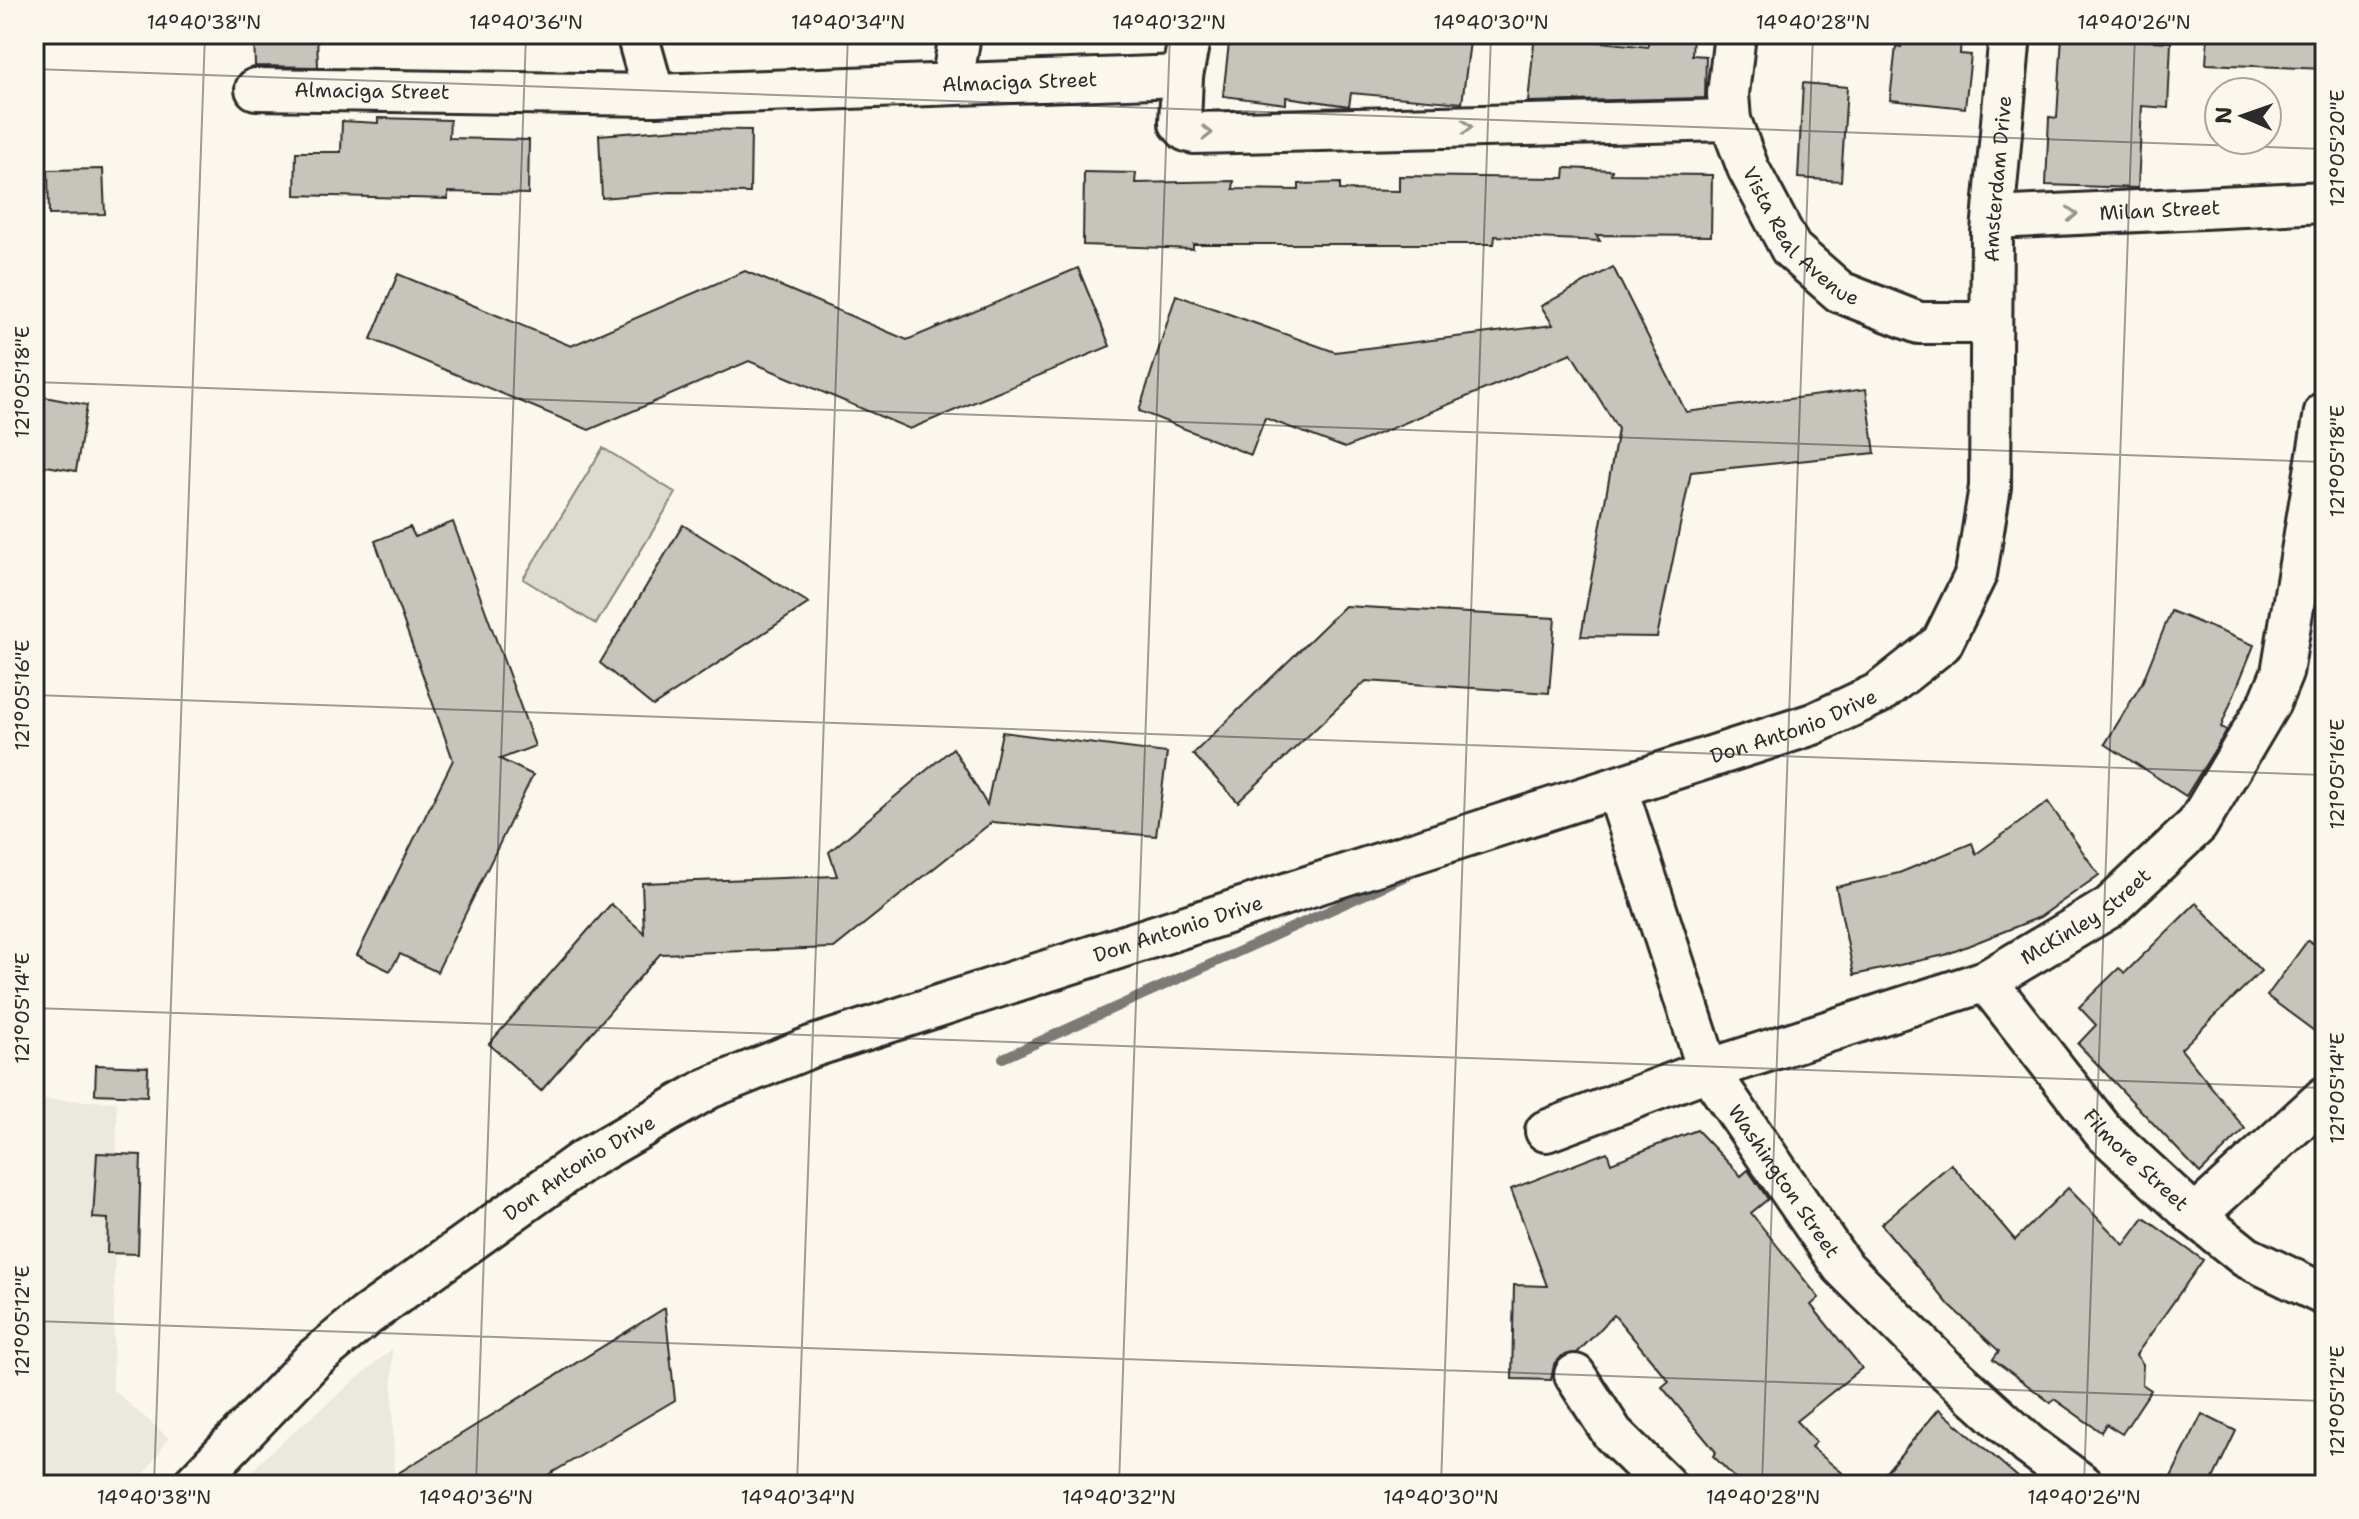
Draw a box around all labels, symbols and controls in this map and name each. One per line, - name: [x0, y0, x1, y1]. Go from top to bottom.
- text: 14°40'38"N: [147, 9, 261, 35]
- text: 14°40'36"N: [469, 9, 583, 35]
- text: 14°40'34"N: [791, 9, 905, 35]
- text: 14°40'32"N: [1112, 9, 1226, 35]
- text: 14°40'30"N: [1433, 9, 1549, 35]
- text: 14°40'28"N: [1756, 9, 1870, 35]
- text: 14°40'26"N: [2077, 9, 2191, 35]
- street label: Almaciga Street: [942, 66, 1098, 98]
- north arrow: [2203, 76, 2283, 156]
- street label: Almaciga Street: [294, 77, 450, 105]
- text: 121°05'20"E: [2324, 89, 2350, 207]
- street label: Amsterdam Drive: [1979, 94, 2017, 262]
- text: N: [2209, 106, 2238, 125]
- one-way arrow: [1461, 118, 1474, 136]
- one-way arrow: [1201, 124, 1214, 141]
- street label: Vista Real Avenue: [1737, 162, 1863, 311]
- street label: Milan Street: [2099, 194, 2221, 226]
- one-way arrow: [2066, 206, 2079, 223]
- text: 121°05'18"E: [9, 326, 35, 438]
- text: 121°05'18"E: [2324, 405, 2350, 517]
- text: 121°05'16"E: [9, 640, 35, 751]
- street label: Don Antonio Drive: [1707, 683, 1881, 769]
- text: 121°05'16"E: [2324, 719, 2350, 830]
- street label: McKinley Street: [2016, 862, 2156, 970]
- street label: Don Antonio Drive: [1090, 889, 1266, 968]
- text: 121°05'14"E: [9, 952, 35, 1064]
- text: 121°05'14"E: [2324, 1032, 2350, 1144]
- street label: Washington Street: [1722, 1099, 1846, 1263]
- street label: Filmore Street: [2078, 1104, 2194, 1217]
- street label: Don Antonio Drive: [498, 1109, 660, 1227]
- text: 121°05'12"E: [9, 1265, 35, 1377]
- text: 121°05'12"E: [2324, 1345, 2350, 1457]
- text: 14°40'38"N: [97, 1484, 211, 1510]
- text: 14°40'36"N: [419, 1484, 533, 1510]
- text: 14°40'34"N: [741, 1484, 855, 1510]
- text: 14°40'32"N: [1062, 1484, 1176, 1510]
- text: 14°40'30"N: [1383, 1484, 1499, 1510]
- text: 14°40'28"N: [1706, 1484, 1820, 1510]
- text: 14°40'26"N: [2027, 1484, 2141, 1510]

